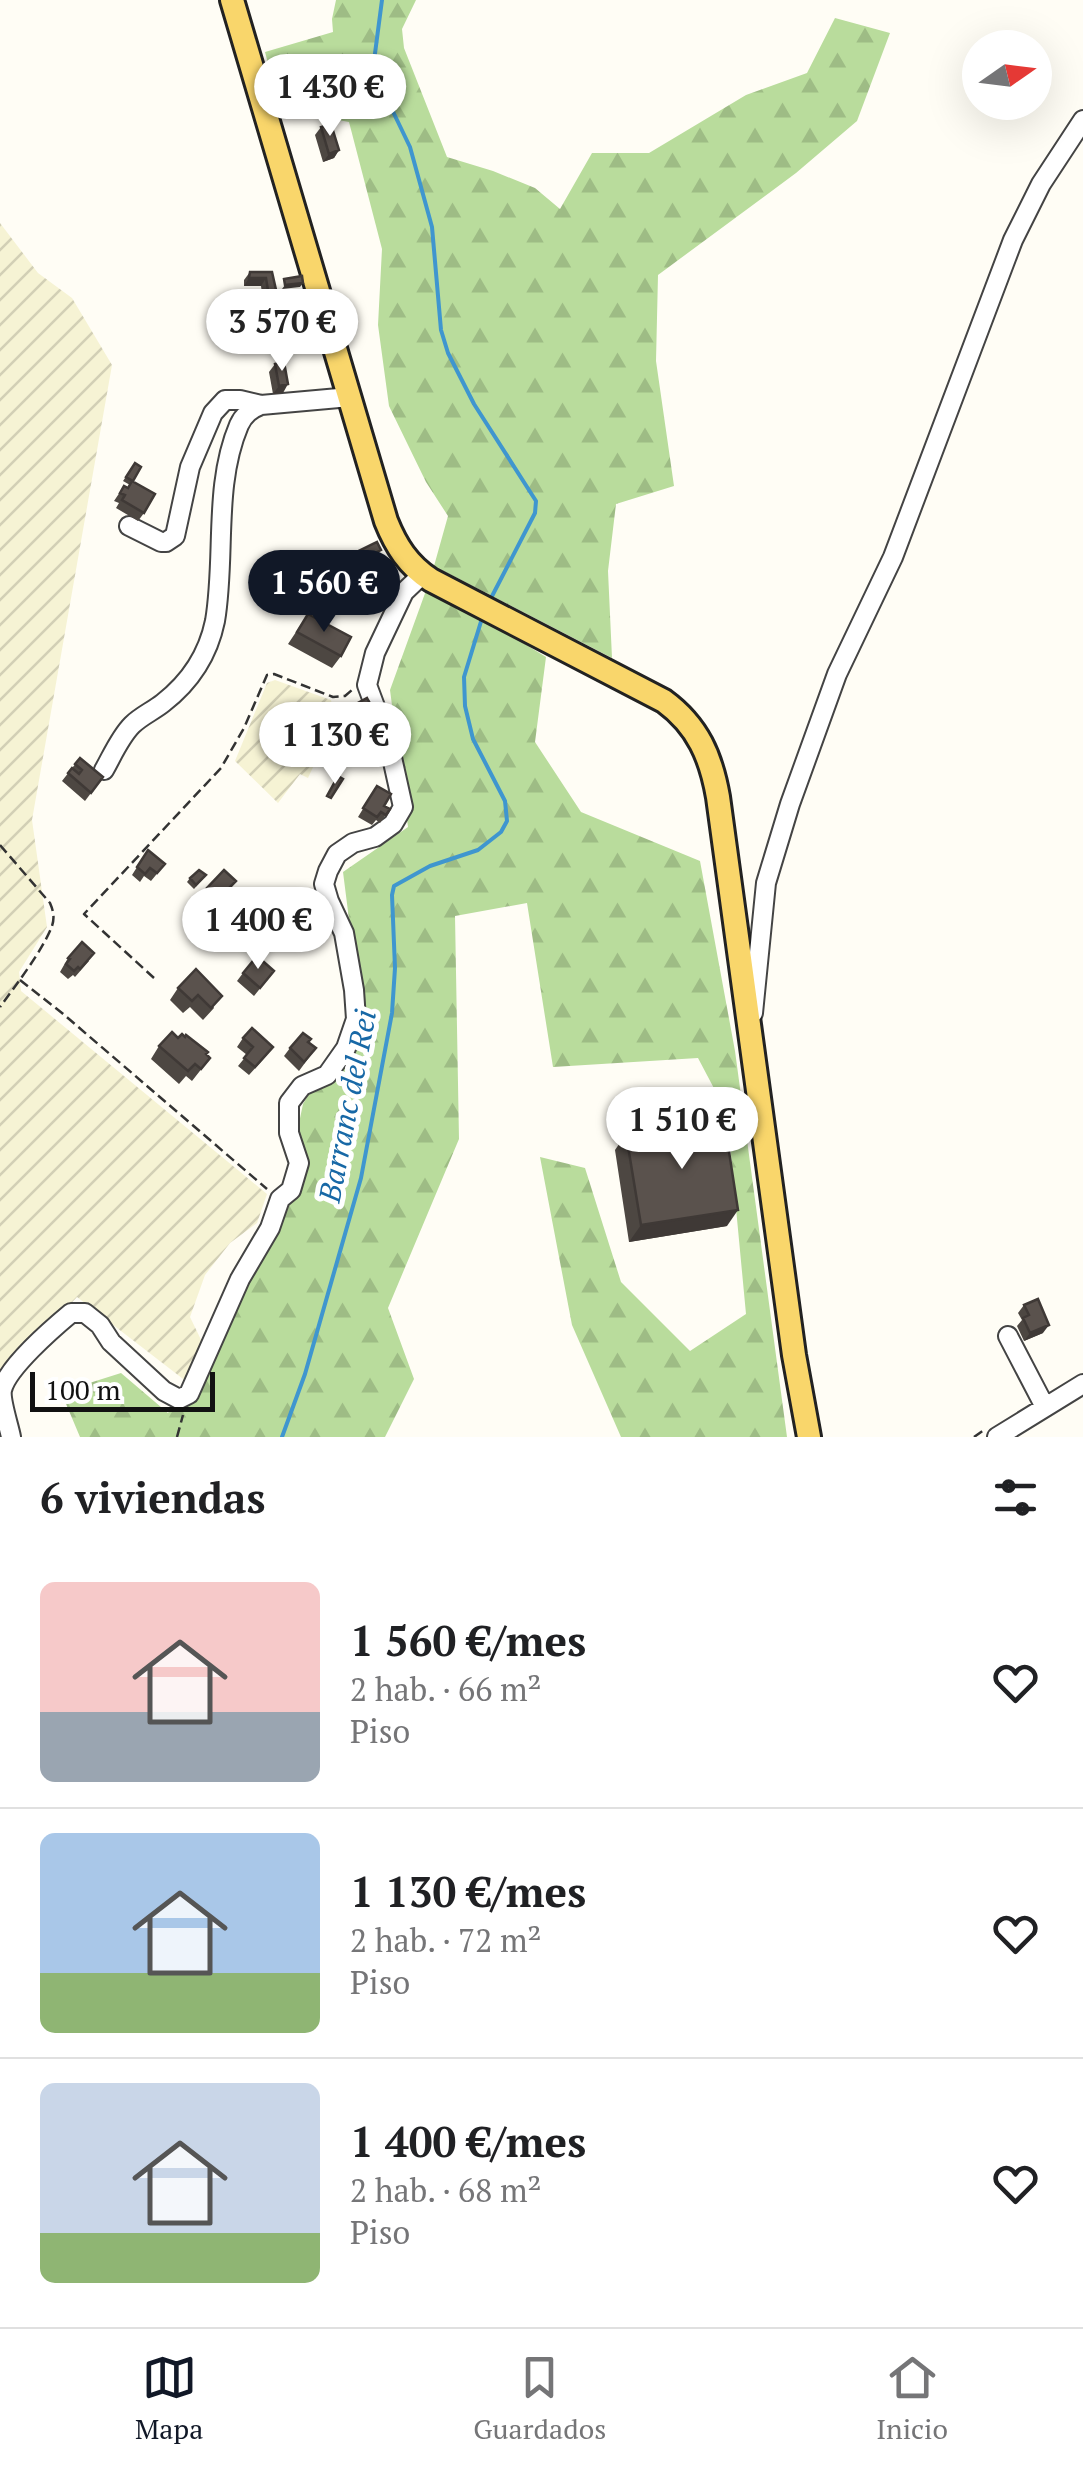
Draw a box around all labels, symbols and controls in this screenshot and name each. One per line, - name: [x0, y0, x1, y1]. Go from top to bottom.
- north arrow: [962, 30, 1052, 120]
- map controls: [962, 30, 1052, 120]
- pin: 1 430 €: [238, 54, 422, 139]
- text: 1 430 €: [276, 65, 384, 107]
- pin: 3 570 €: [190, 289, 374, 374]
- text: 3 570 €: [228, 300, 336, 342]
- pin: 1 560 €: [232, 550, 416, 635]
- text: 1 560 €: [270, 561, 378, 603]
- pin: 1 130 €: [243, 702, 427, 787]
- text: 1 130 €: [281, 713, 389, 755]
- pin: 1 400 €: [166, 887, 350, 972]
- text: 1 400 €: [204, 898, 312, 940]
- water label: Barranc del Rei: [309, 1006, 385, 1206]
- pin: 1 510 €: [590, 1087, 774, 1172]
- text: 1 510 €: [628, 1098, 736, 1140]
- scale bar: [30, 1367, 215, 1412]
- text: 100 m: [45, 1371, 121, 1408]
- text: 6 viviendas: [40, 1469, 265, 1525]
- icon: filters: [988, 1470, 1043, 1525]
- text: 1 560 €/mes: [350, 1612, 586, 1668]
- icon: home: [120, 1622, 240, 1742]
- icon: heart: [988, 1655, 1043, 1710]
- text: 2 hab. · 66 m²: [350, 1668, 541, 1710]
- text: Piso: [350, 1710, 410, 1752]
- text: 1 130 €/mes: [350, 1863, 586, 1919]
- icon: home: [120, 1873, 240, 1993]
- icon: heart: [988, 1906, 1043, 1961]
- text: 2 hab. · 72 m²: [350, 1919, 541, 1961]
- text: Piso: [350, 1961, 410, 2003]
- text: 1 400 €/mes: [350, 2113, 586, 2169]
- icon: home: [120, 2123, 240, 2243]
- icon: heart: [988, 2156, 1043, 2211]
- text: 2 hab. · 68 m²: [350, 2169, 541, 2211]
- text: Piso: [350, 2211, 410, 2253]
- tab: Mapa: [135, 2350, 203, 2447]
- tab: Guardados: [473, 2350, 606, 2447]
- tab: Inicio: [876, 2350, 948, 2447]

